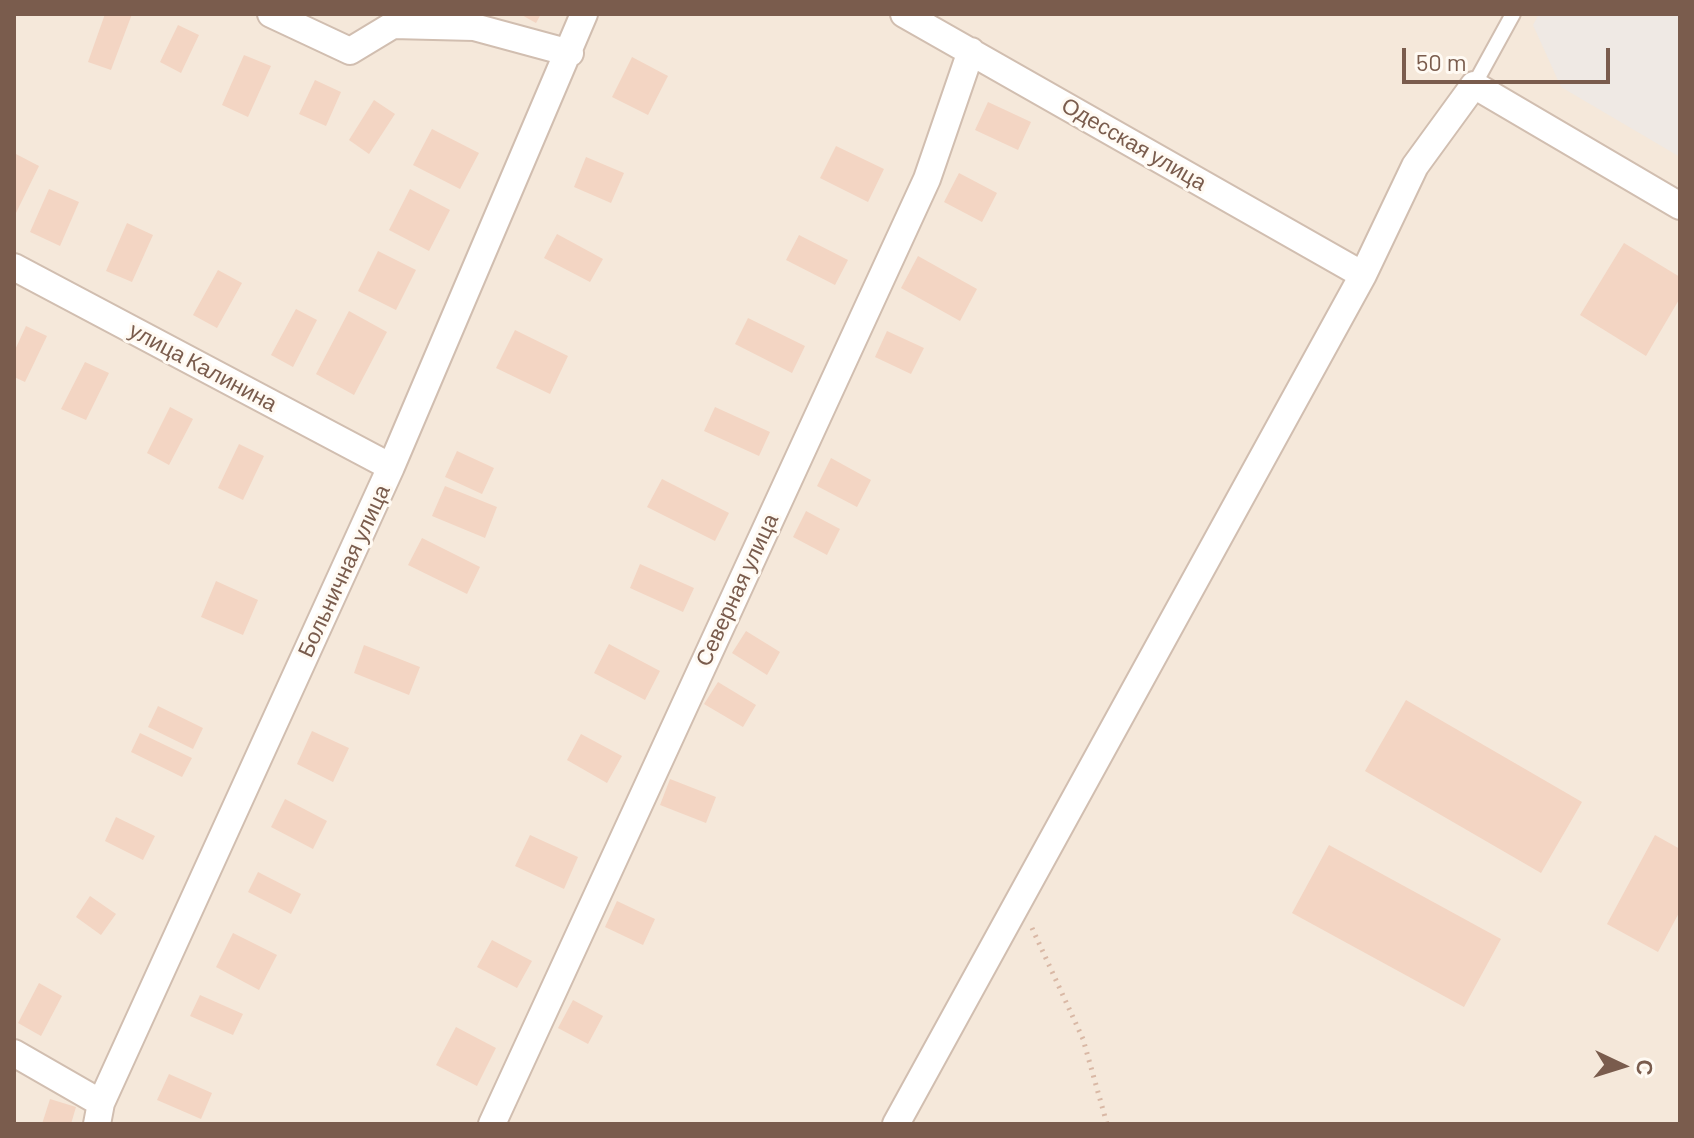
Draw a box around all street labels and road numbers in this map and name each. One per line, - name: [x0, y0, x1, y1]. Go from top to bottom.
- street label: Одесская улица: [1057, 92, 1211, 196]
- street label: улица Калинина: [124, 317, 282, 417]
- street label: Больничная улица: [292, 480, 396, 662]
- street label: Северная улица: [690, 510, 784, 670]

